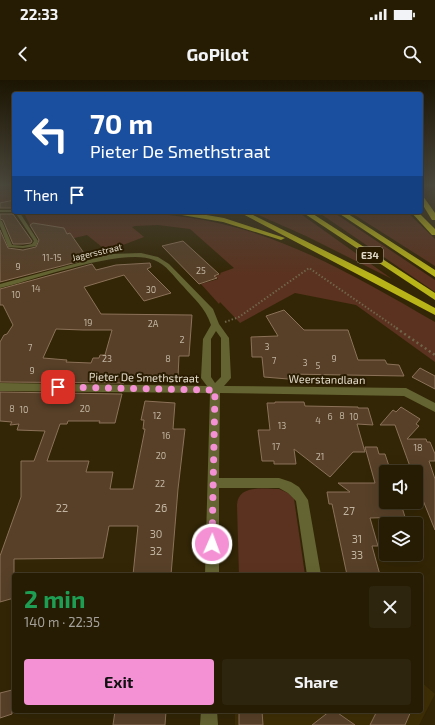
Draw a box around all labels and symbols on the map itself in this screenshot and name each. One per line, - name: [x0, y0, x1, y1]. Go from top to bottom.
- street label: Jagersstraat: [71, 241, 124, 263]
- road number: E34: [357, 247, 383, 263]
- house number: 11-15: [42, 252, 62, 263]
- house number: 9: [15, 261, 21, 272]
- house number: 25: [196, 265, 206, 276]
- house number: 14: [31, 283, 41, 294]
- house number: 30: [146, 284, 156, 295]
- house number: 10: [11, 289, 21, 300]
- house number: 19: [84, 317, 92, 328]
- house number: 2A: [148, 318, 159, 329]
- house number: 2: [179, 334, 185, 345]
- house number: 3: [264, 341, 270, 352]
- house number: 7: [28, 342, 33, 353]
- house number: 23: [102, 353, 112, 364]
- house number: 8: [165, 353, 171, 364]
- house number: 9: [331, 353, 337, 364]
- house number: 7: [272, 355, 277, 366]
- house number: 3: [302, 357, 308, 368]
- house number: 5: [316, 360, 321, 371]
- house number: 9: [29, 365, 35, 376]
- pin: [41, 370, 75, 404]
- street label: Pieter De Smethstraat: [89, 370, 199, 384]
- street label: Weerstandlaan: [289, 372, 365, 386]
- house number: 8: [9, 403, 15, 414]
- house number: 20: [80, 403, 90, 414]
- house number: 10: [19, 404, 29, 415]
- house number: 12: [153, 410, 161, 421]
- house number: 8: [339, 410, 345, 421]
- house number: 6: [327, 411, 333, 422]
- house number: 10: [349, 411, 359, 422]
- house number: 4: [315, 415, 321, 426]
- house number: 13: [278, 420, 286, 431]
- house number: 16: [162, 430, 170, 441]
- house number: 17: [272, 441, 280, 452]
- house number: 18: [413, 442, 423, 453]
- house number: 20: [156, 450, 166, 461]
- house number: 21: [316, 451, 324, 462]
- house number: 22: [155, 478, 165, 489]
- house number: 22: [56, 501, 68, 514]
- house number: 26: [155, 501, 167, 514]
- house number: 27: [343, 504, 355, 517]
- position arrow: [191, 523, 233, 565]
- house number: 30: [150, 527, 162, 540]
- house number: 31: [352, 532, 362, 545]
- house number: 32: [150, 544, 162, 557]
- house number: 33: [351, 548, 363, 561]

